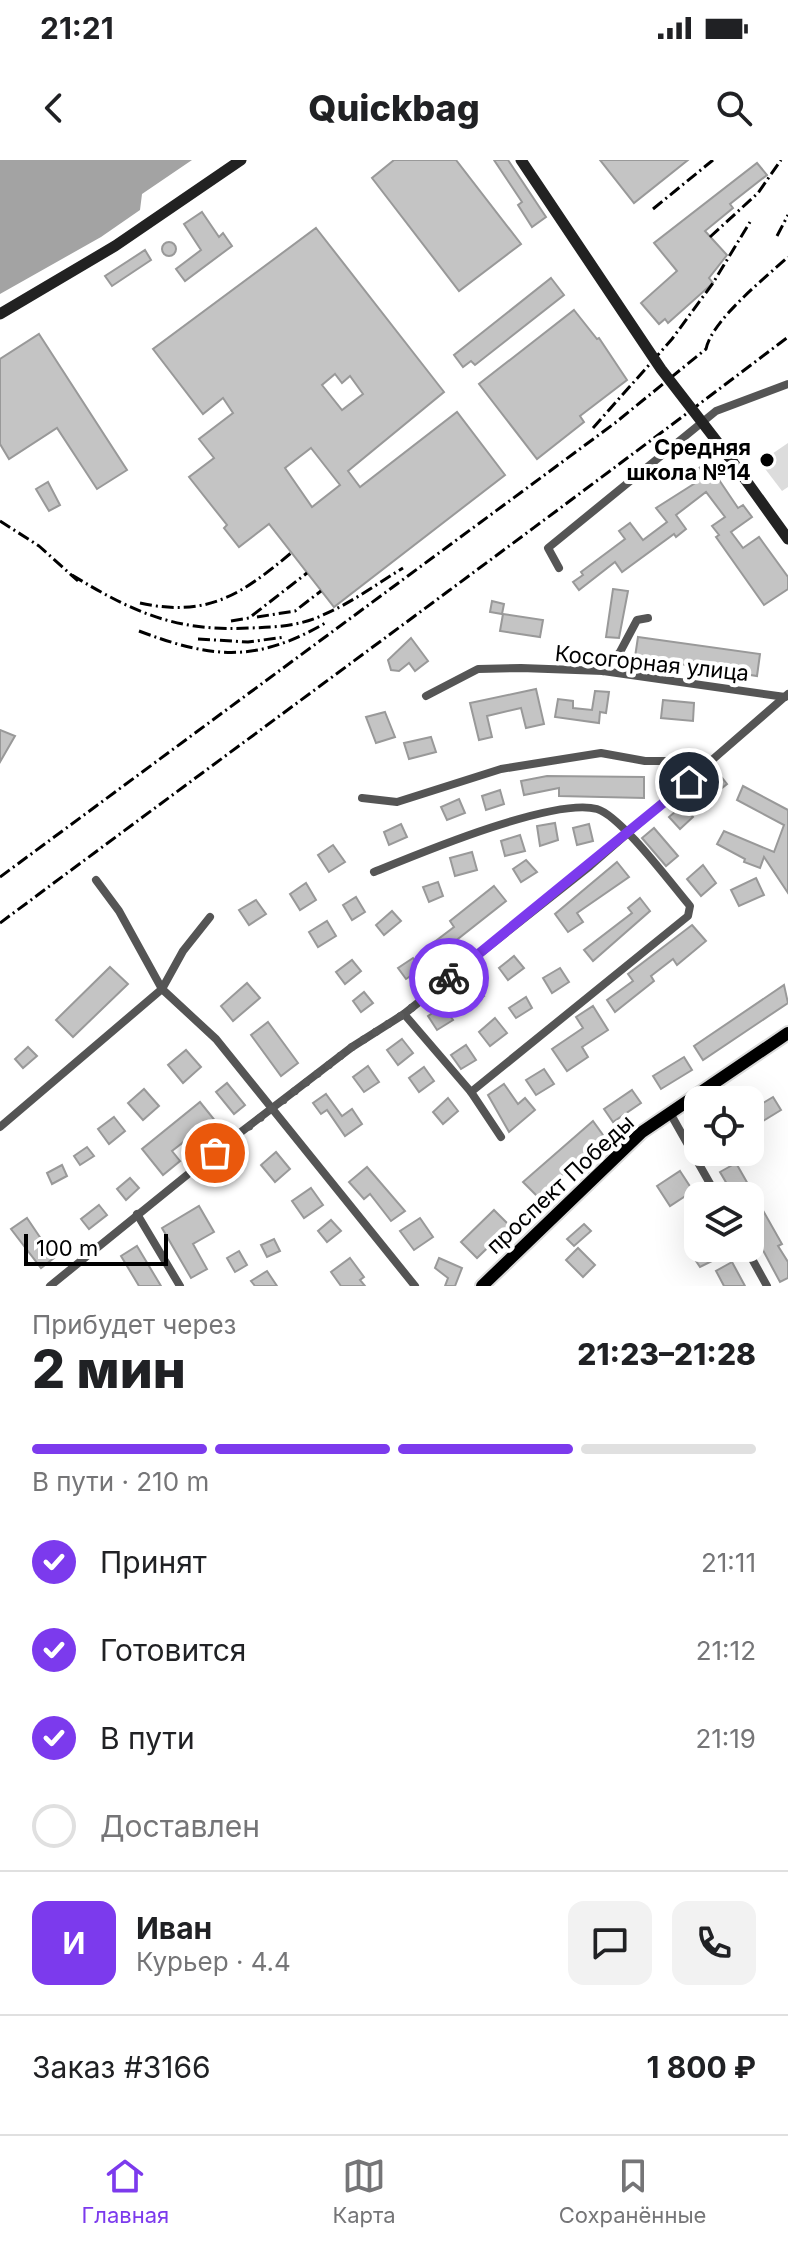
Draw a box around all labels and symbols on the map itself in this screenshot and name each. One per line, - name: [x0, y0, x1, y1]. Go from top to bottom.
- place label: Средняя школа №14: [626, 434, 751, 485]
- marker: Средняя школа №14: [758, 451, 776, 469]
- street label: Косогорная улица: [554, 640, 750, 686]
- pin: [655, 748, 723, 816]
- courier: [409, 938, 489, 1018]
- street label: проспект Победы: [481, 1109, 639, 1259]
- pin: [181, 1119, 249, 1187]
- scale bar: [24, 1230, 168, 1266]

